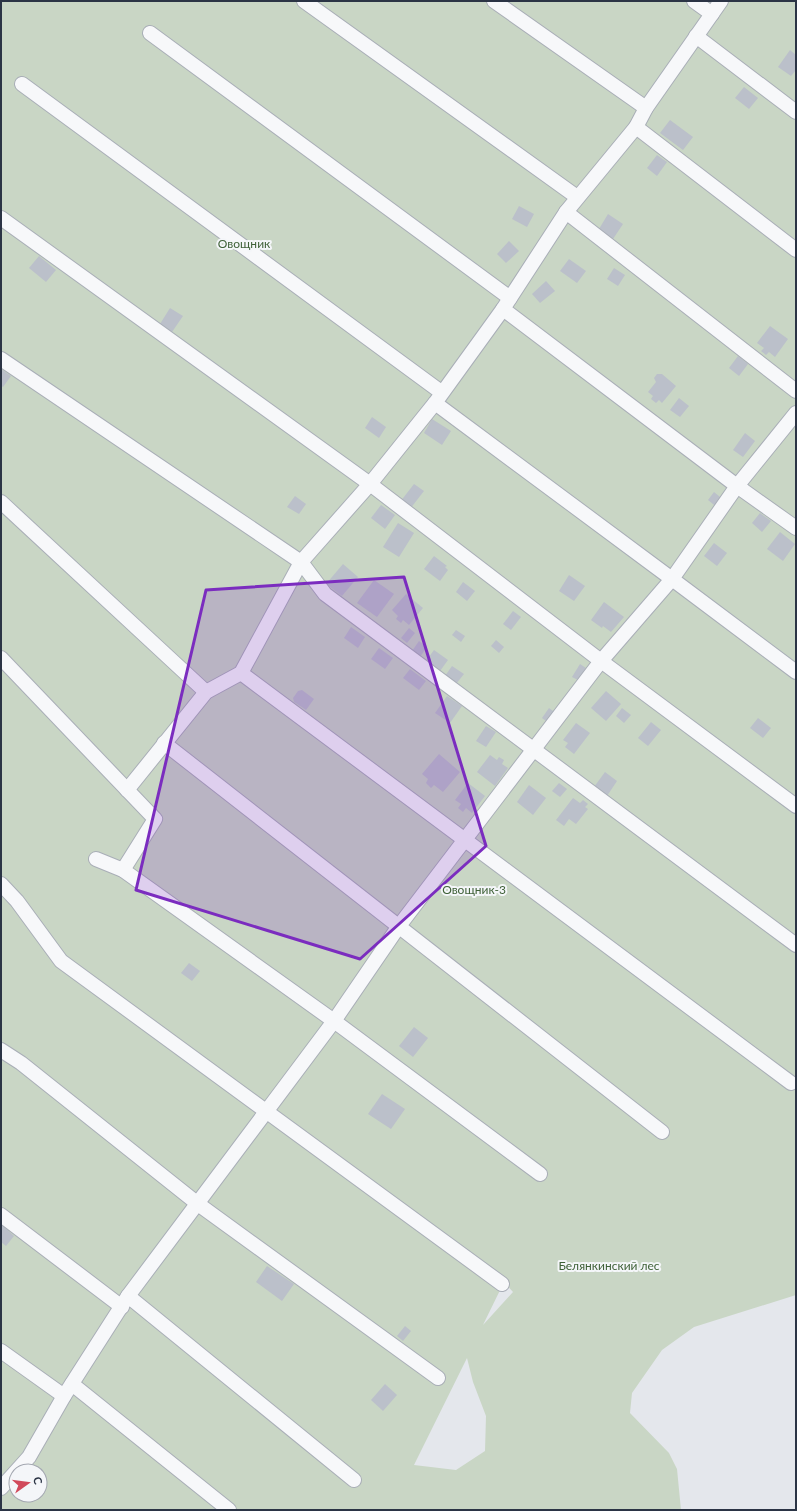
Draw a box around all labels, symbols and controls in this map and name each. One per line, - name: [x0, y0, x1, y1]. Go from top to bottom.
- park label: Овощник: [218, 236, 271, 251]
- park label: Овощник-3: [442, 882, 506, 897]
- park label: Белянкинский лес: [558, 1258, 660, 1273]
- north arrow: [8, 1463, 48, 1503]
- text: С: [31, 1475, 46, 1486]

